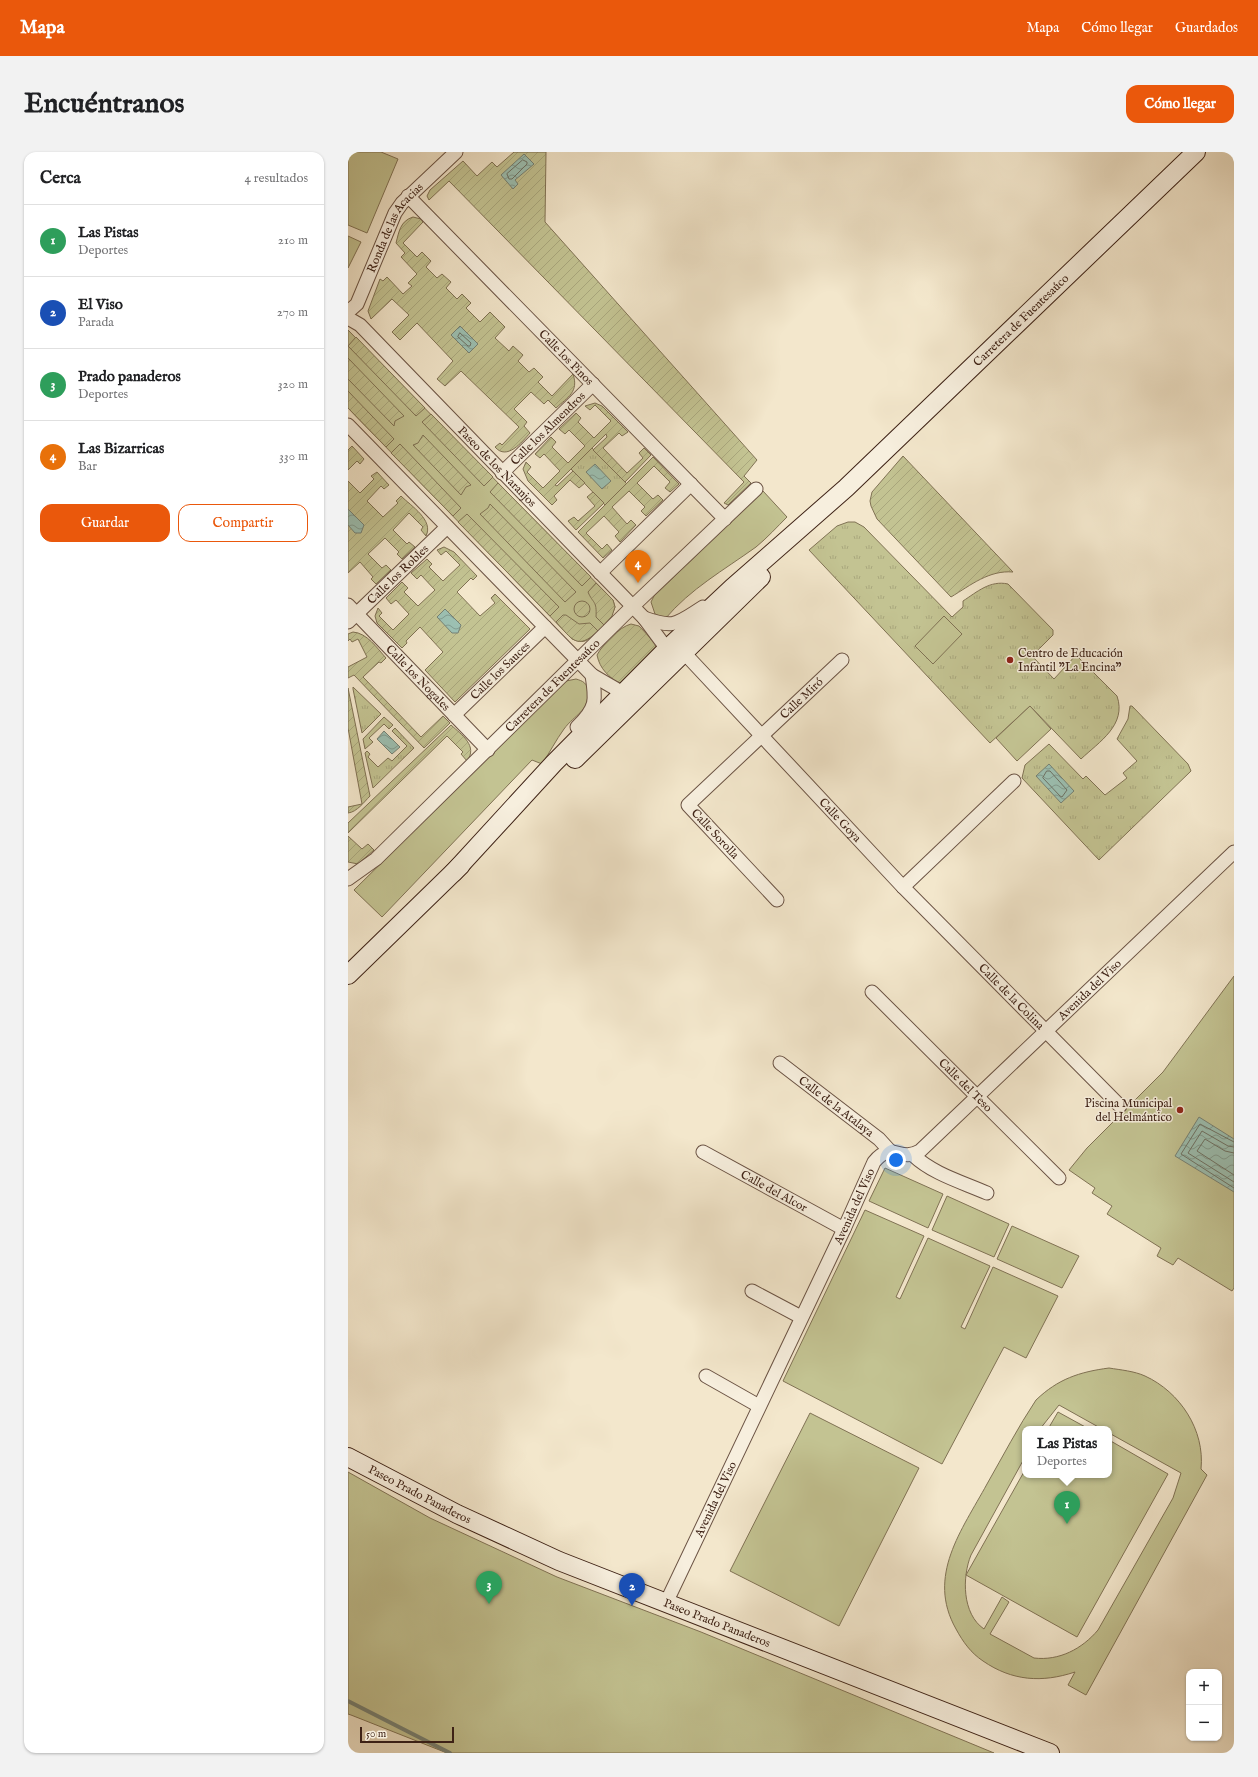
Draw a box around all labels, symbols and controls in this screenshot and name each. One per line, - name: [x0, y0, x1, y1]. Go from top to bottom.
- text: Mapa: [20, 16, 65, 40]
- text: Mapa: [1026, 19, 1059, 37]
- text: Cómo llegar: [1081, 19, 1153, 37]
- text: Guardados: [1175, 19, 1238, 37]
- button: Cómo llegar: [1126, 85, 1234, 123]
- text: Encuéntranos: [24, 87, 184, 122]
- text: Cerca: [40, 168, 81, 189]
- text: 4 resultados: [245, 170, 308, 187]
- street label: Ronda de las Acacias: [364, 180, 426, 275]
- text: Las Pistas: [78, 223, 139, 242]
- text: 1: [51, 232, 55, 249]
- text: 210 m: [278, 232, 308, 249]
- text: Deportes: [78, 242, 128, 259]
- street label: Carretera de Fuentesaúco: [970, 270, 1072, 370]
- text: El Viso: [78, 295, 123, 314]
- text: 2: [50, 304, 56, 321]
- text: 270 m: [277, 304, 308, 321]
- text: Parada: [78, 314, 114, 331]
- street label: Calle los Pinos: [536, 326, 597, 388]
- text: Prado panaderos: [78, 367, 181, 386]
- text: 3: [51, 376, 55, 393]
- text: 320 m: [278, 376, 308, 393]
- text: Deportes: [78, 386, 128, 403]
- street label: Calle los Almendros: [507, 388, 588, 468]
- street label: Paseo de los Naranjos: [455, 423, 540, 510]
- text: Las Bizarricas: [78, 439, 164, 458]
- text: 4: [50, 448, 56, 465]
- text: 330 m: [279, 448, 308, 465]
- text: Bar: [78, 458, 97, 475]
- button: Guardar: [40, 504, 170, 542]
- button: Compartir: [178, 504, 308, 542]
- street label: Calle los Robles: [364, 541, 432, 607]
- pin: 4: [625, 550, 651, 583]
- street label: Carretera de Fuentesaúco: [502, 635, 603, 735]
- street label: Calle los Sauces: [467, 638, 533, 703]
- street label: Calle los Nogales: [383, 641, 453, 714]
- place label: Centro de Educación Infantil "La Encina": [1018, 646, 1124, 675]
- marker: Centro de Educación Infantil "La Encina": [1005, 655, 1015, 665]
- street label: Calle Miró: [777, 674, 827, 722]
- street label: Calle Goya: [816, 795, 865, 846]
- street label: Calle Sorolla: [688, 806, 743, 863]
- street label: Avenida del Viso: [1054, 956, 1125, 1024]
- street label: Calle de la Colina: [975, 960, 1048, 1033]
- street label: Calle del Teso: [935, 1055, 996, 1116]
- street label: Calle de la Atalaya: [796, 1073, 878, 1140]
- place label: Piscina Municipal del Helmántico: [1085, 1096, 1173, 1125]
- marker: Piscina Municipal del Helmántico: [1175, 1105, 1185, 1115]
- your location: [886, 1150, 906, 1170]
- street label: Avenida del Viso: [830, 1165, 878, 1248]
- street label: Calle del Alcor: [738, 1167, 811, 1215]
- popup: [1022, 1426, 1112, 1478]
- text: Las Pistas: [1037, 1434, 1097, 1453]
- text: Deportes: [1037, 1453, 1087, 1470]
- street label: Avenida del Viso: [691, 1458, 740, 1540]
- street label: Paseo Prado Panaderos: [366, 1462, 474, 1527]
- pin: 1: [1054, 1491, 1080, 1524]
- pin: 3: [476, 1571, 502, 1604]
- pin: 2: [619, 1573, 645, 1606]
- street label: Paseo Prado Panaderos: [661, 1595, 773, 1650]
- map controls: [1186, 1669, 1222, 1741]
- button: +: [1186, 1669, 1222, 1705]
- button: −: [1186, 1705, 1222, 1741]
- scale bar: [360, 1725, 454, 1744]
- text: 50 m: [366, 1727, 386, 1741]

